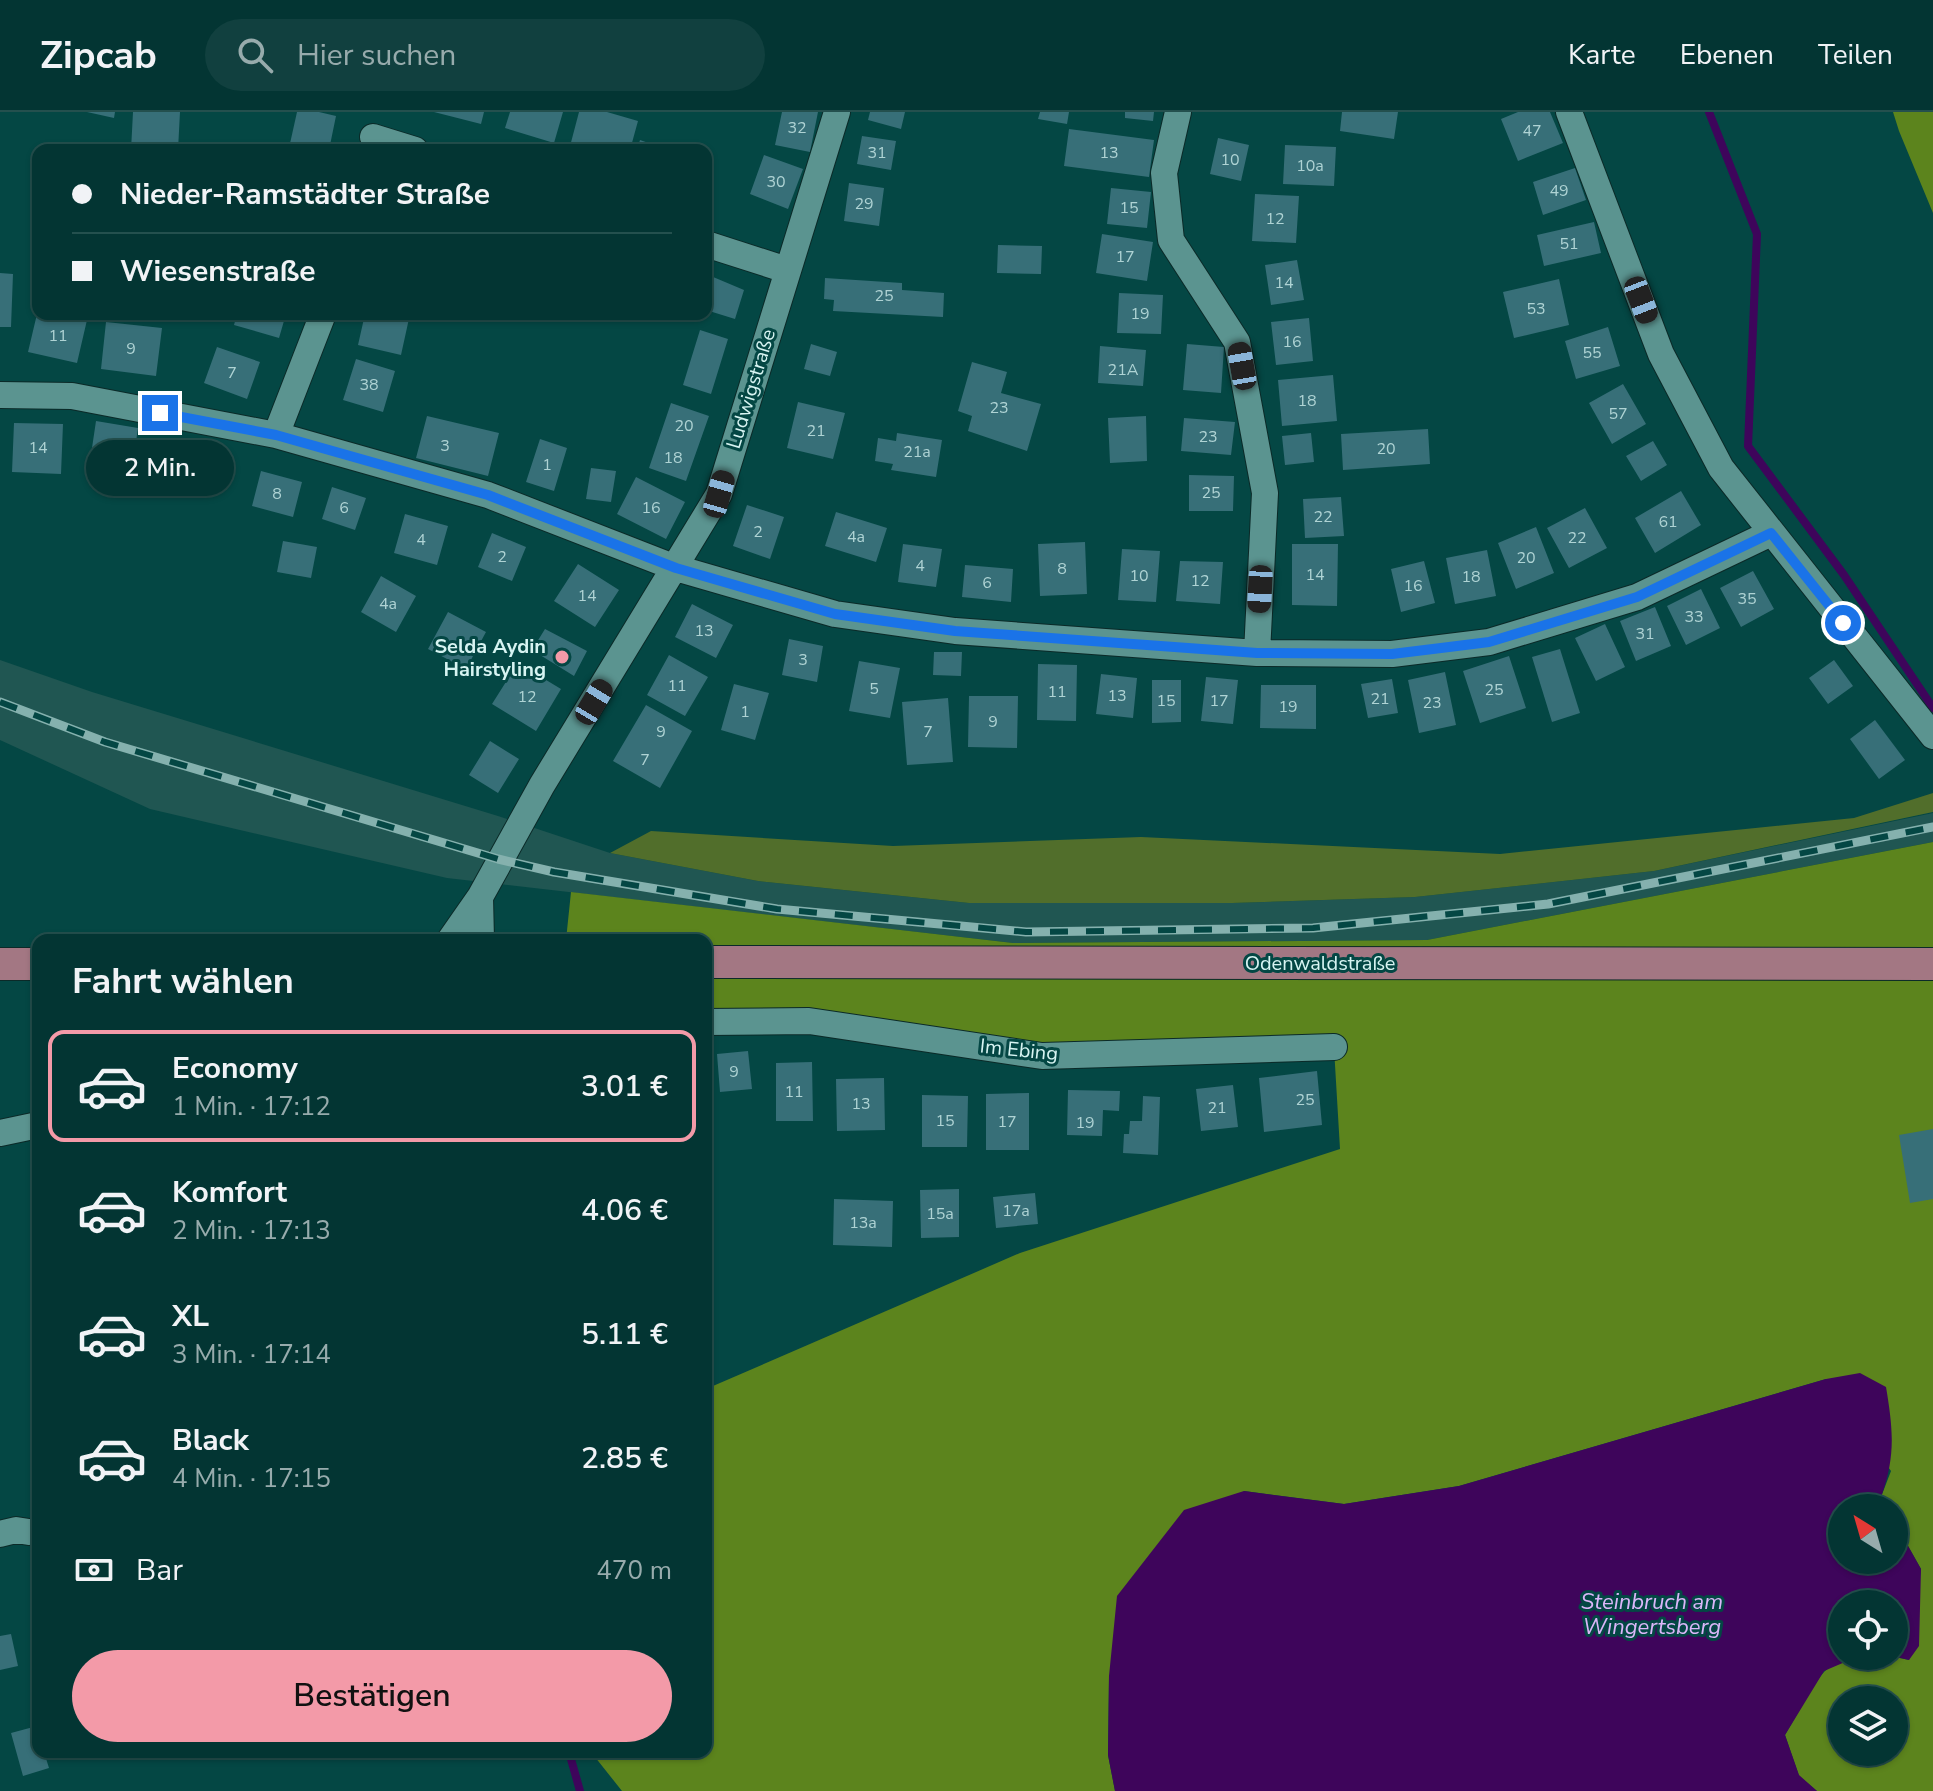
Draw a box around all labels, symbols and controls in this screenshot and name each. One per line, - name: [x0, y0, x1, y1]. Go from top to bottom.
- search box: [205, 19, 765, 91]
- text: Zipcab: [40, 30, 157, 81]
- icon: search: [233, 33, 277, 77]
- text: Hier suchen: [297, 35, 456, 76]
- text: Karte: [1568, 36, 1636, 74]
- text: Ebenen: [1680, 36, 1774, 74]
- text: Teilen: [1818, 36, 1893, 74]
- house number: 32: [787, 117, 807, 139]
- house number: 47: [1522, 120, 1542, 142]
- house number: 31: [867, 142, 887, 164]
- house number: 13: [1099, 142, 1119, 164]
- house number: 10: [1220, 149, 1240, 171]
- house number: 10a: [1296, 155, 1324, 177]
- house number: 30: [766, 171, 786, 193]
- text: Nieder-Ramstädter Straße: [120, 174, 490, 215]
- house number: 49: [1549, 180, 1569, 202]
- house number: 29: [854, 193, 874, 215]
- house number: 15: [1119, 197, 1139, 219]
- house number: 12: [1265, 208, 1285, 230]
- house number: 51: [1559, 233, 1579, 255]
- house number: 17: [1115, 246, 1135, 268]
- text: Wiesenstraße: [120, 251, 316, 292]
- house number: 14: [1274, 272, 1294, 294]
- car: [1621, 273, 1661, 327]
- house number: 25: [874, 285, 894, 307]
- house number: 53: [1526, 298, 1546, 320]
- house number: 19: [1130, 303, 1150, 325]
- house number: 11: [48, 325, 68, 347]
- street label: Ludwigstraße: [720, 326, 782, 452]
- house number: 16: [1282, 331, 1302, 353]
- house number: 9: [126, 338, 136, 360]
- car: [1226, 340, 1258, 392]
- house number: 55: [1582, 342, 1602, 364]
- house number: 21A: [1108, 359, 1139, 381]
- house number: 7: [227, 362, 237, 384]
- house number: 38: [359, 374, 379, 396]
- house number: 18: [1297, 390, 1317, 412]
- route end: [142, 395, 178, 431]
- house number: 23: [989, 397, 1009, 419]
- house number: 57: [1608, 403, 1628, 425]
- house number: 20: [674, 415, 694, 437]
- house number: 21: [806, 420, 826, 442]
- house number: 23: [1198, 426, 1218, 448]
- house number: 3: [440, 435, 450, 457]
- house number: 14: [28, 437, 48, 459]
- house number: 20: [1376, 438, 1396, 460]
- callout: 2 Min.: [86, 441, 234, 497]
- house number: 21a: [903, 441, 931, 463]
- house number: 18: [663, 447, 683, 469]
- text: 2 Min.: [124, 450, 196, 485]
- house number: 1: [542, 454, 552, 476]
- car: [701, 468, 737, 520]
- house number: 25: [1201, 482, 1221, 504]
- house number: 8: [272, 483, 282, 505]
- house number: 6: [339, 497, 349, 519]
- house number: 16: [641, 497, 661, 519]
- house number: 22: [1313, 506, 1333, 528]
- house number: 61: [1658, 511, 1678, 533]
- house number: 2: [753, 521, 763, 543]
- house number: 4a: [847, 526, 865, 548]
- house number: 22: [1567, 527, 1587, 549]
- house number: 4: [416, 529, 426, 551]
- house number: 2: [497, 546, 507, 568]
- house number: 20: [1516, 547, 1536, 569]
- house number: 4: [915, 555, 925, 577]
- house number: 8: [1057, 558, 1067, 580]
- car: [1247, 564, 1273, 614]
- house number: 14: [1305, 564, 1325, 586]
- house number: 10: [1129, 565, 1149, 587]
- house number: 18: [1461, 566, 1481, 588]
- house number: 12: [1190, 570, 1210, 592]
- house number: 6: [982, 572, 992, 594]
- house number: 16: [1403, 575, 1423, 597]
- house number: 14: [577, 585, 597, 607]
- house number: 35: [1737, 588, 1757, 610]
- house number: 4a: [379, 593, 397, 615]
- route start: [1825, 605, 1861, 641]
- house number: 33: [1684, 606, 1704, 628]
- house number: 13: [694, 620, 714, 642]
- house number: 31: [1635, 623, 1655, 645]
- place label: Selda Aydin Hairstyling: [434, 633, 546, 683]
- marker: Selda Aydin Hairstyling: [553, 648, 571, 666]
- house number: 3: [798, 649, 808, 671]
- car: [571, 675, 617, 729]
- house number: 11: [667, 675, 687, 697]
- house number: 5: [869, 678, 879, 700]
- house number: 25: [1484, 679, 1504, 701]
- house number: 11: [1047, 681, 1067, 703]
- house number: 13: [1107, 685, 1127, 707]
- house number: 12: [517, 686, 537, 708]
- house number: 21: [1370, 688, 1390, 710]
- house number: 15: [1156, 690, 1176, 712]
- house number: 17: [1209, 690, 1229, 712]
- house number: 23: [1422, 692, 1442, 714]
- house number: 19: [1278, 696, 1298, 718]
- house number: 1: [740, 701, 750, 723]
- house number: 9: [988, 711, 998, 733]
- house number: 9: [656, 721, 666, 743]
- house number: 7: [923, 721, 933, 743]
- house number: 7: [640, 749, 650, 771]
- street label: Odenwaldstraße: [1245, 950, 1395, 977]
- text: Fahrt wählen: [72, 957, 294, 1006]
- street label: Im Ebing: [979, 1032, 1059, 1068]
- text: Economy: [172, 1048, 298, 1089]
- icon: car: [76, 1050, 148, 1122]
- house number: 9: [729, 1061, 739, 1083]
- text: 3.01 €: [581, 1066, 668, 1107]
- house number: 11: [784, 1081, 804, 1103]
- text: 1 Min. · 17:12: [172, 1089, 331, 1124]
- house number: 25: [1295, 1089, 1315, 1111]
- house number: 13: [851, 1093, 871, 1115]
- house number: 21: [1207, 1097, 1227, 1119]
- house number: 15: [935, 1110, 955, 1132]
- house number: 17: [997, 1111, 1017, 1133]
- house number: 19: [1075, 1112, 1095, 1134]
- text: Komfort: [172, 1172, 287, 1213]
- icon: car: [76, 1174, 148, 1246]
- text: 4.06 €: [581, 1190, 668, 1231]
- house number: 17a: [1002, 1200, 1030, 1222]
- house number: 15a: [926, 1203, 954, 1225]
- house number: 13a: [849, 1212, 877, 1234]
- text: 2 Min. · 17:13: [172, 1213, 331, 1248]
- text: XL: [172, 1296, 209, 1337]
- icon: car: [76, 1298, 148, 1370]
- text: 5.11 €: [581, 1314, 668, 1355]
- text: 3 Min. · 17:14: [172, 1337, 331, 1372]
- text: Black: [172, 1420, 249, 1461]
- icon: car: [76, 1422, 148, 1494]
- text: 2.85 €: [581, 1438, 668, 1479]
- text: 4 Min. · 17:15: [172, 1461, 331, 1496]
- north arrow: [1828, 1494, 1908, 1574]
- map controls: [1828, 1494, 1908, 1766]
- icon: cash: [72, 1548, 116, 1592]
- text: Bar: [136, 1550, 183, 1591]
- text: 470 m: [596, 1553, 672, 1588]
- water label: Steinbruch am Wingertsberg: [1581, 1587, 1723, 1642]
- button: locate: [1828, 1590, 1908, 1670]
- button: Bestätigen: [72, 1650, 672, 1742]
- button: layers: [1828, 1686, 1908, 1766]

